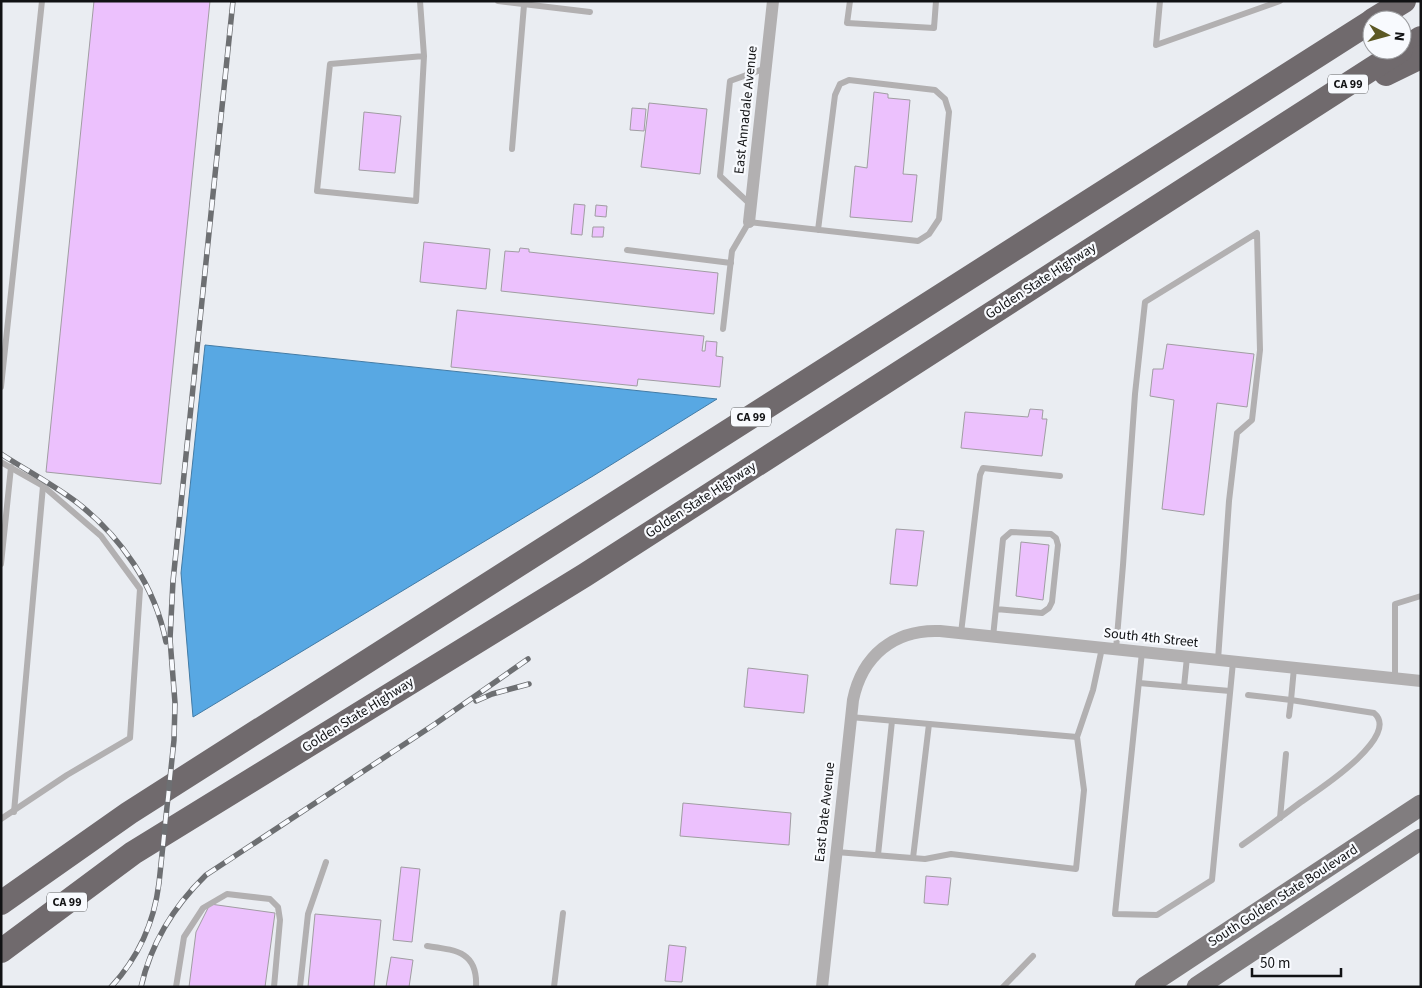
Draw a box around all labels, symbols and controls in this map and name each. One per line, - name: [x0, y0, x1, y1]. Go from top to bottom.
- north arrow: [1362, 10, 1412, 60]
- text: N: [1389, 31, 1409, 42]
- street label: East Annadale Avenue: [729, 45, 763, 175]
- road number: CA 99: [1328, 74, 1368, 94]
- street label: Golden State Highway: [982, 237, 1101, 324]
- road number: CA 99: [731, 408, 771, 427]
- street label: Golden State Highway: [642, 456, 761, 543]
- street label: South 4th Street: [1103, 623, 1200, 653]
- street label: Golden State Highway: [298, 672, 418, 758]
- street label: East Date Avenue: [810, 761, 840, 863]
- street label: South Golden State Boulevard: [1204, 840, 1362, 952]
- road number: CA 99: [47, 892, 87, 912]
- scale bar: [1252, 946, 1341, 978]
- text: 50 m: [1260, 953, 1290, 974]

